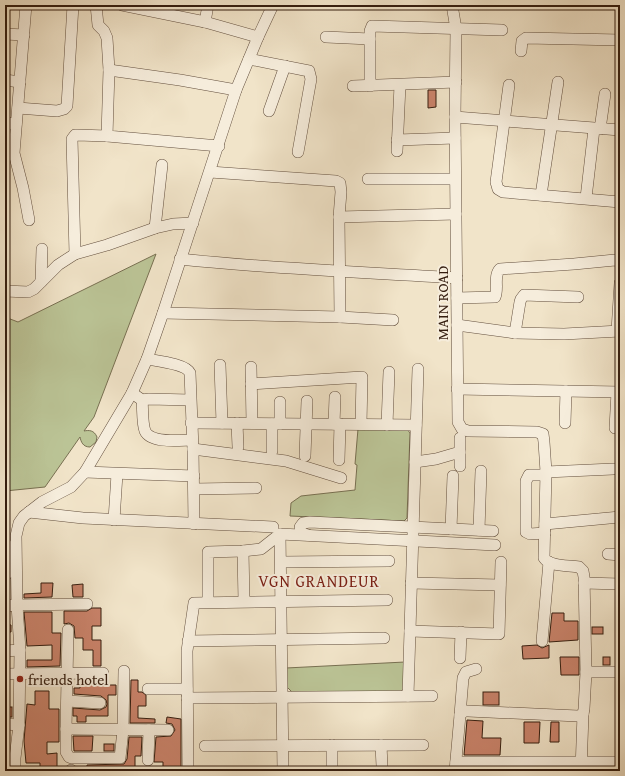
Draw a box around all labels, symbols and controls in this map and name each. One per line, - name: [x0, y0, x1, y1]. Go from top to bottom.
- street label: MAIN ROAD: [432, 266, 453, 340]
- district label: VGN GRANDEUR: [258, 569, 380, 593]
- place label: friends hotel: [28, 669, 109, 690]
- marker: friends hotel: [15, 674, 25, 684]

